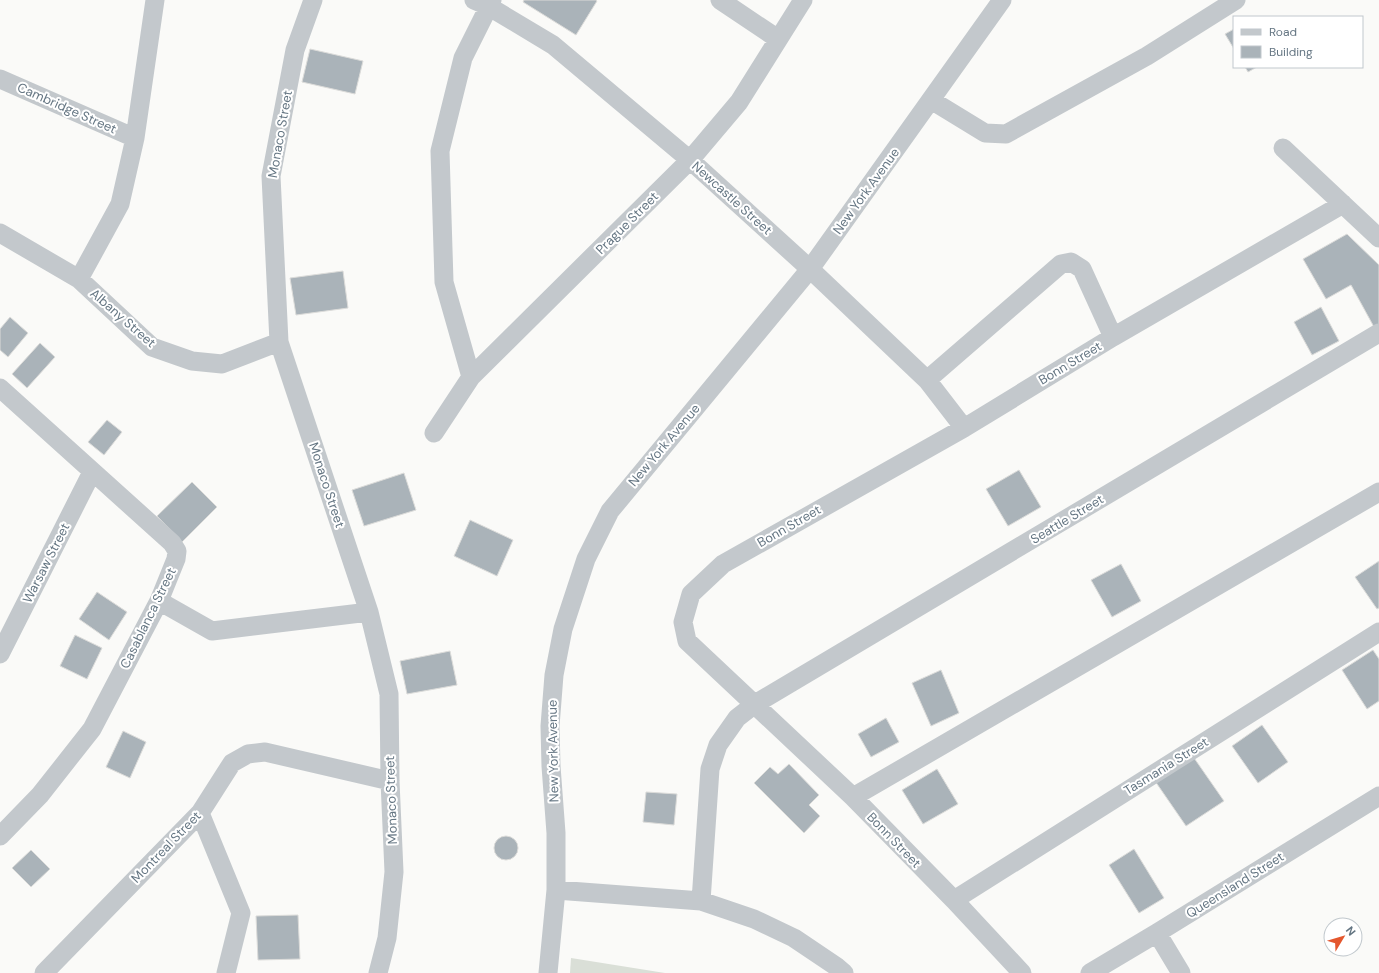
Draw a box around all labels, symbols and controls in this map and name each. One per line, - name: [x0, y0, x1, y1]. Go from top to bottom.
- legend: [1233, 16, 1363, 68]
- text: Road: [1269, 24, 1297, 40]
- text: Building: [1269, 44, 1313, 60]
- street label: Cambridge Street: [15, 78, 119, 138]
- street label: Monaco Street: [264, 89, 296, 179]
- street label: New York Avenue: [829, 144, 903, 238]
- street label: Newcastle Street: [688, 157, 776, 239]
- street label: Prague Street: [592, 188, 662, 258]
- street label: Albany Street: [87, 285, 159, 351]
- street label: Bonn Street: [1035, 337, 1105, 389]
- street label: New York Avenue: [625, 400, 703, 490]
- street label: Monaco Street: [305, 440, 349, 530]
- street label: Seattle Street: [1027, 490, 1107, 548]
- street label: Bonn Street: [754, 501, 824, 551]
- street label: Warsaw Street: [19, 520, 73, 606]
- street label: Casablanca Street: [116, 565, 180, 671]
- street label: New York Avenue: [544, 700, 562, 802]
- street label: Tasmania Street: [1121, 733, 1211, 799]
- street label: Monaco Street: [381, 755, 401, 845]
- street label: Montreal Street: [127, 807, 205, 887]
- street label: Bonn Street: [863, 809, 925, 871]
- street label: Queensland Street: [1183, 848, 1287, 922]
- north arrow: [1323, 917, 1363, 957]
- text: N: [1343, 923, 1359, 938]

